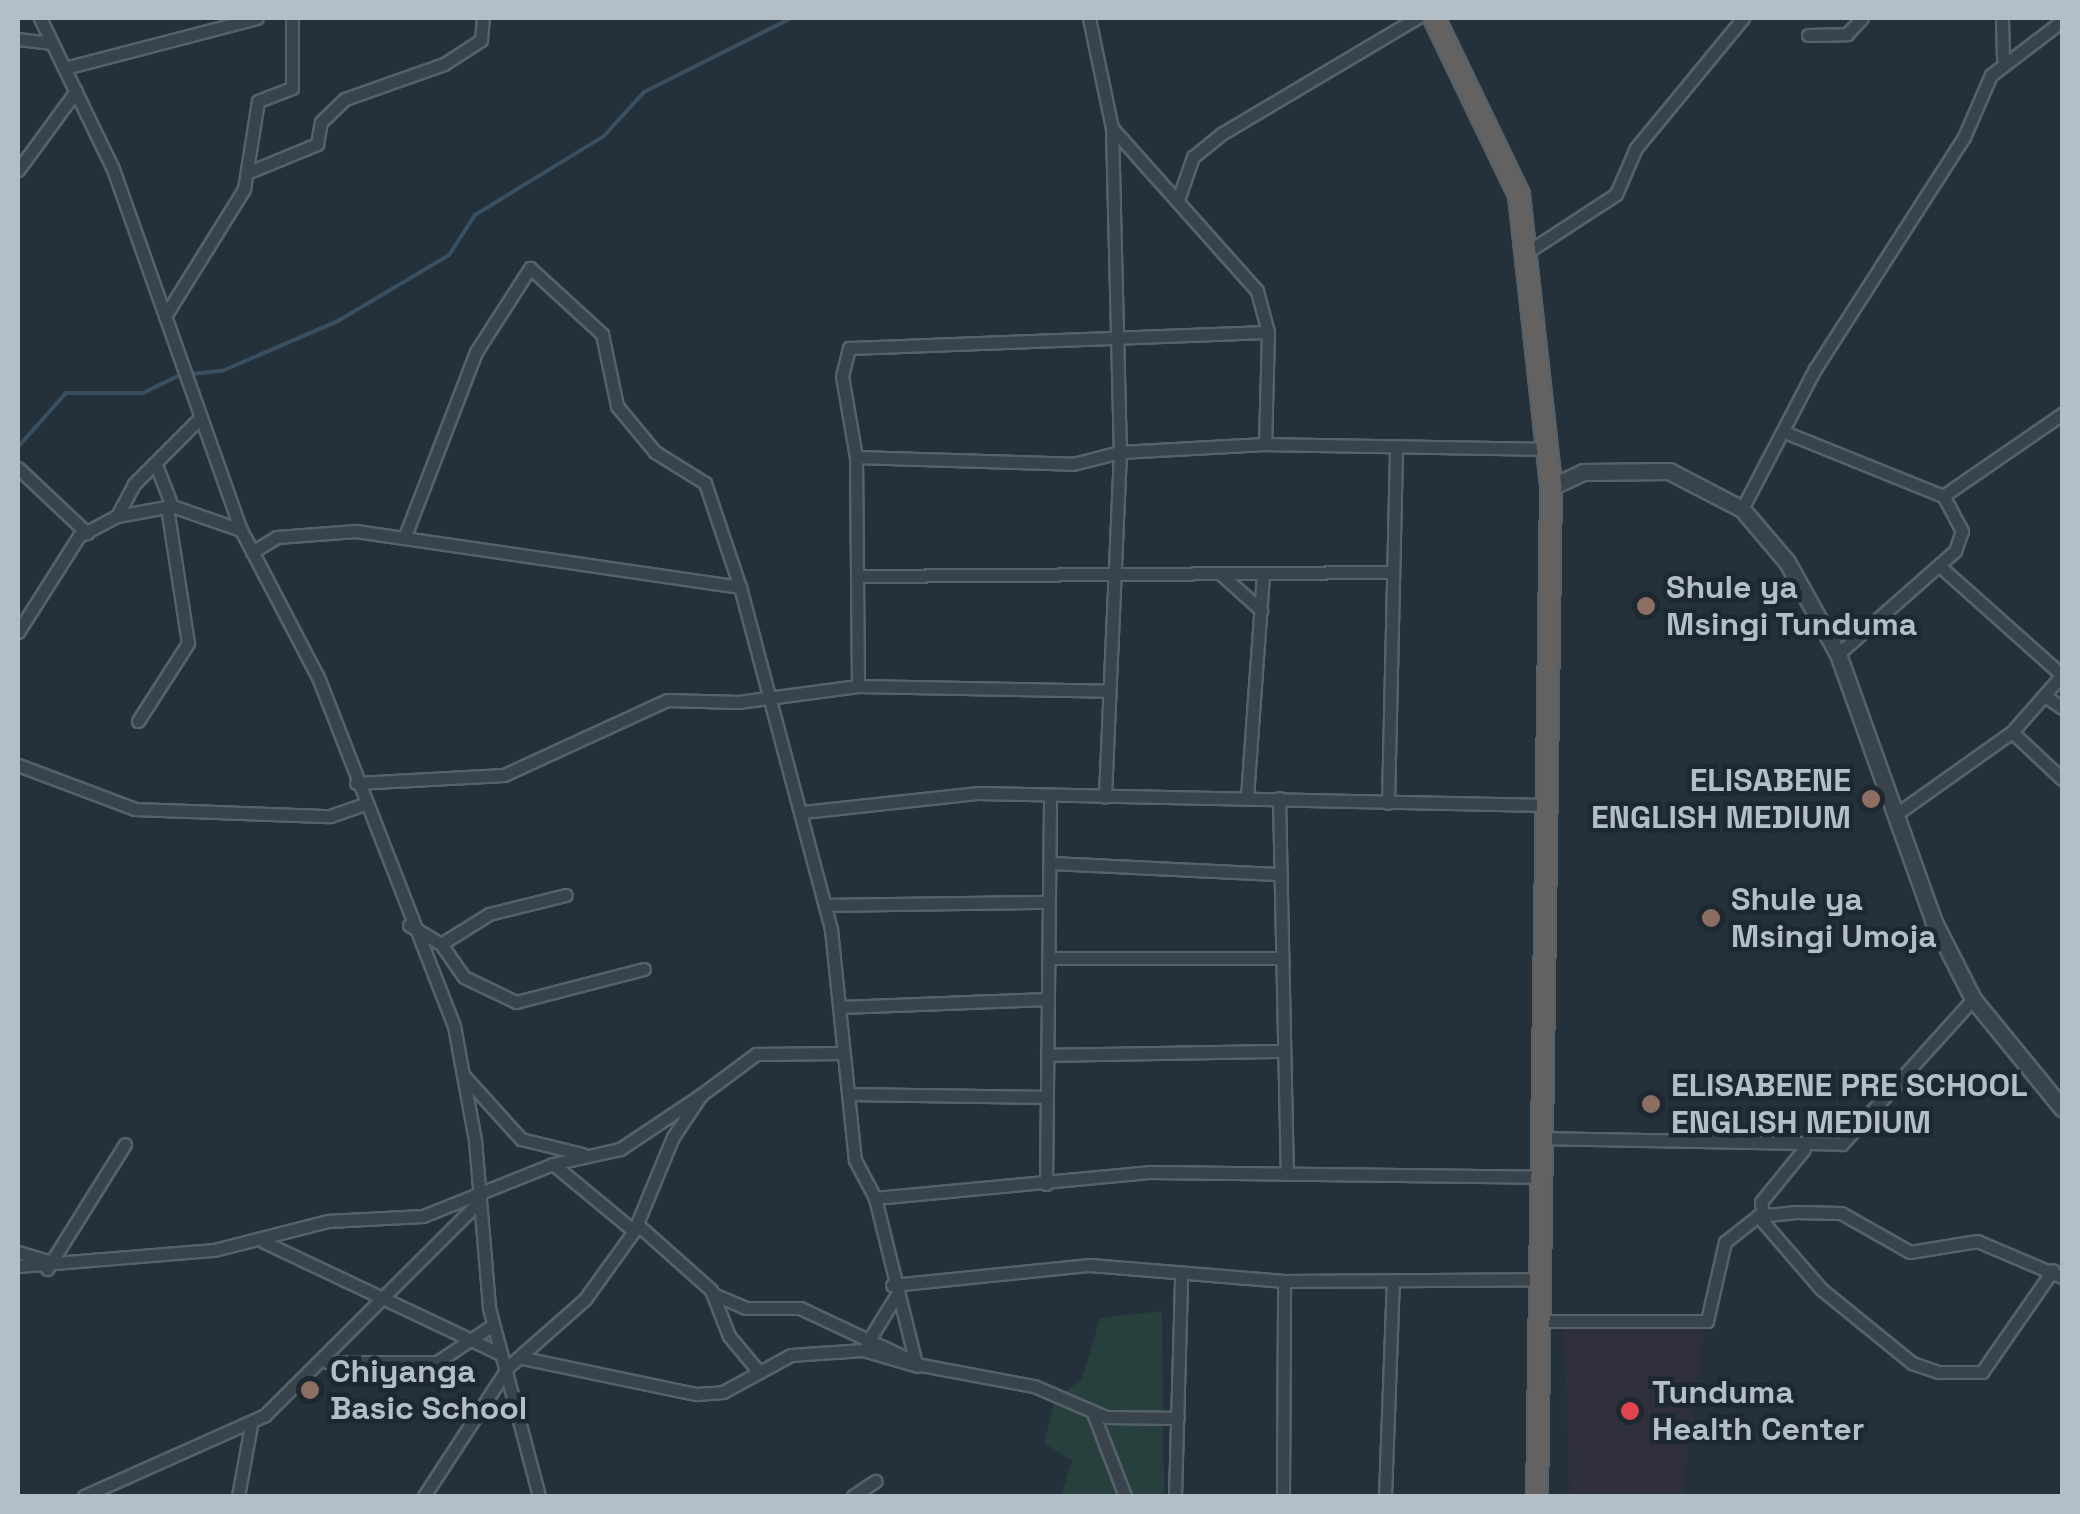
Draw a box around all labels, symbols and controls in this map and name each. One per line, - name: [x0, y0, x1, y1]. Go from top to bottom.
- place label: Shule ya Msingi Tunduma: [1666, 569, 1918, 644]
- marker: Shule ya Msingi Tunduma: [1635, 595, 1657, 617]
- place label: ELISABENE ENGLISH MEDIUM: [1591, 762, 1851, 837]
- marker: ELISABENE ENGLISH MEDIUM: [1860, 788, 1882, 810]
- place label: Shule ya Msingi Umoja: [1731, 881, 1937, 956]
- marker: Shule ya Msingi Umoja: [1700, 907, 1722, 929]
- place label: ELISABENE PRE SCHOOL ENGLISH MEDIUM: [1671, 1067, 2027, 1142]
- marker: ELISABENE PRE SCHOOL ENGLISH MEDIUM: [1640, 1093, 1662, 1115]
- place label: Chiyanga Basic School: [330, 1353, 527, 1428]
- place label: Tunduma Health Center: [1652, 1374, 1864, 1449]
- marker: Chiyanga Basic School: [299, 1379, 321, 1401]
- marker: Tunduma Health Center: [1617, 1398, 1643, 1424]

